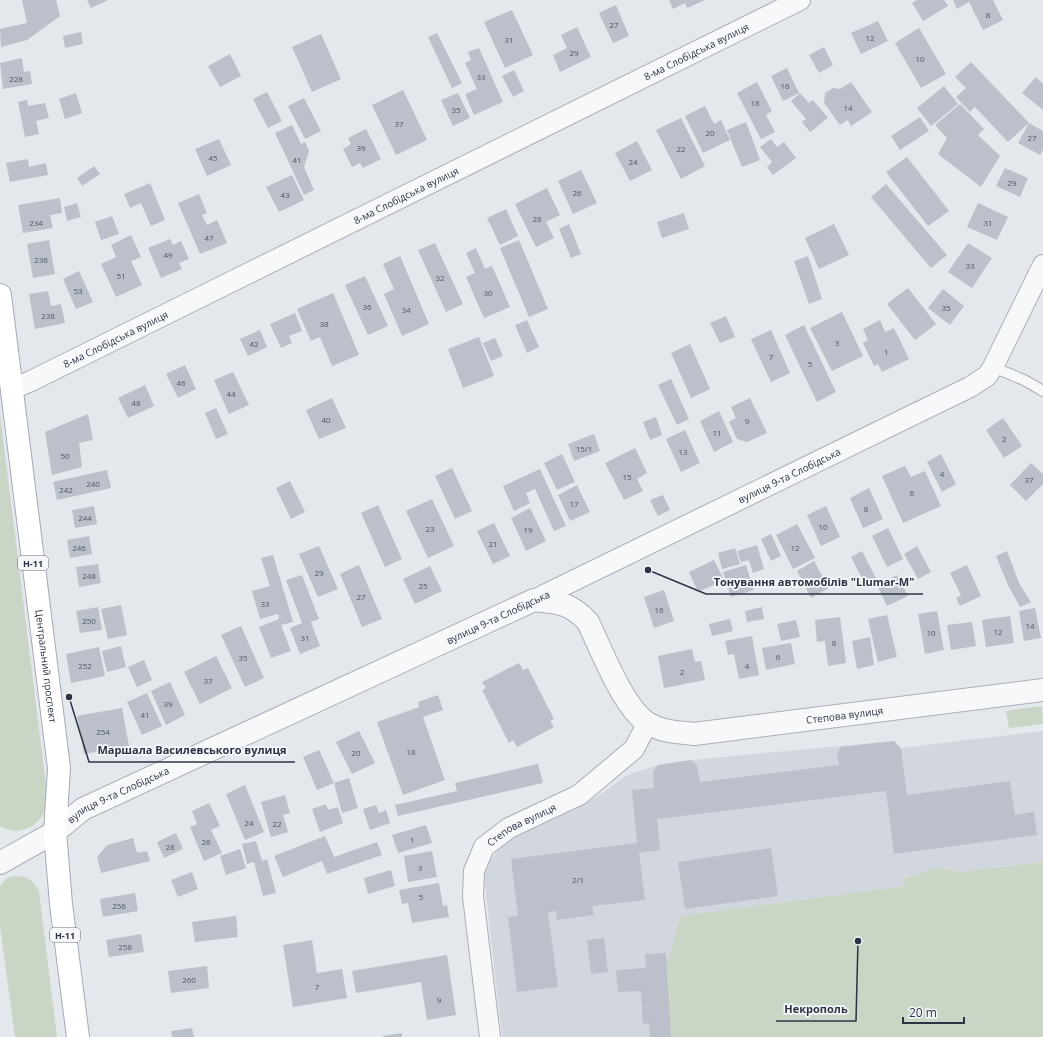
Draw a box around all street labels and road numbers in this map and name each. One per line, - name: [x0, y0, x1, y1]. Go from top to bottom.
- street label: 8-ма Слобідська вулиця: [641, 20, 751, 83]
- street label: 8-ма Слобідська вулиця: [351, 163, 461, 227]
- street label: 8-ма Слобідська вулиця: [61, 307, 170, 371]
- street label: вулиця 9-та Слобідська: [735, 444, 843, 506]
- road number: Н-11: [18, 556, 48, 570]
- street label: вулиця 9-та Слобідська: [444, 587, 552, 647]
- street label: Центральний проспект: [32, 609, 60, 724]
- street label: Степова вулиця: [805, 703, 884, 727]
- street label: вулиця 9-та Слобідська: [64, 763, 171, 826]
- street label: Степова вулиця: [484, 800, 558, 849]
- road number: Н-11: [50, 928, 80, 942]

